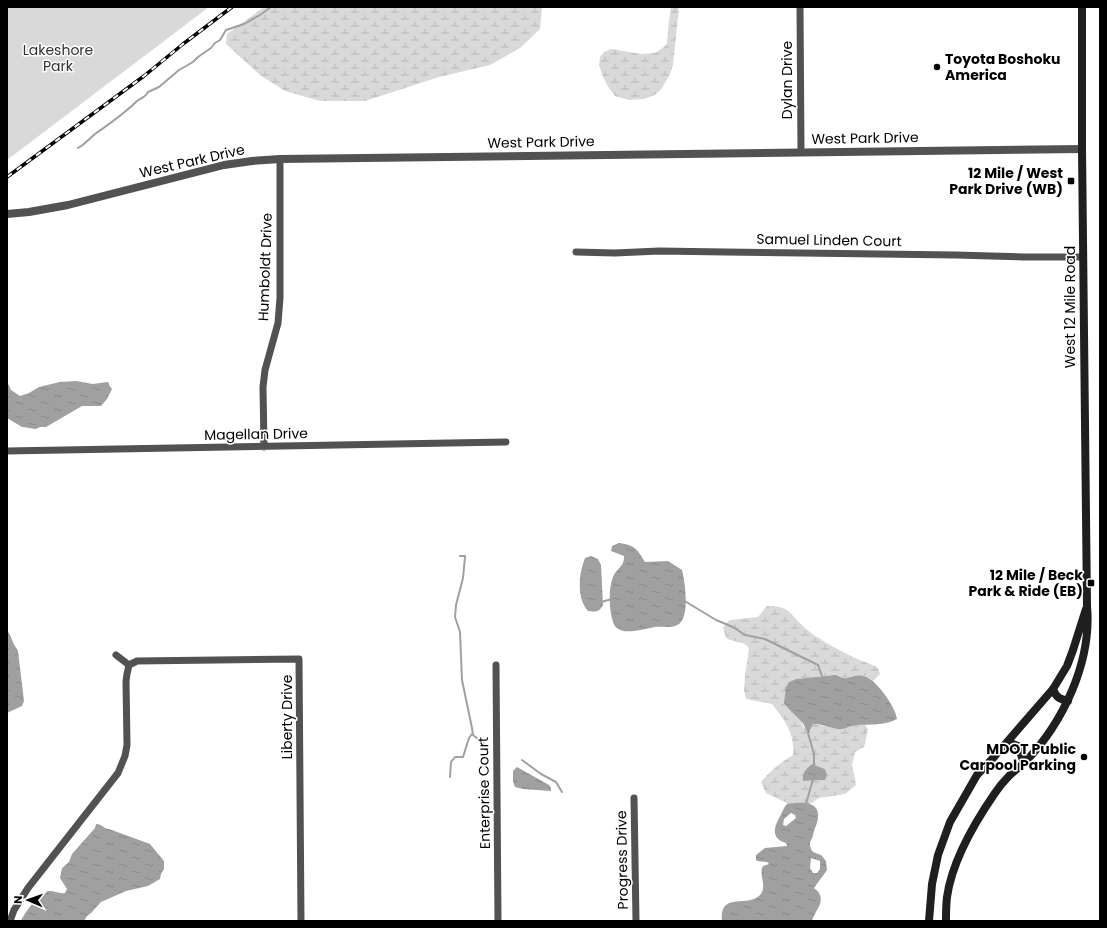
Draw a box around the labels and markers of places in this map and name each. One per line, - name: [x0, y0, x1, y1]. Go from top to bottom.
- place label: Toyota Boshoku America: [945, 49, 1061, 85]
- marker: Toyota Boshoku America: [932, 62, 942, 72]
- place label: 12 Mile / West Park Drive (WB): [949, 163, 1063, 199]
- marker: 12 Mile / West Park Drive (WB): [1066, 176, 1076, 186]
- place label: 12 Mile / Beck Park & Ride (EB): [968, 565, 1083, 601]
- marker: 12 Mile / Beck Park & Ride (EB): [1086, 578, 1096, 588]
- place label: MDOT Public Carpool Parking: [959, 739, 1077, 775]
- marker: MDOT Public Carpool Parking: [1079, 752, 1089, 762]

